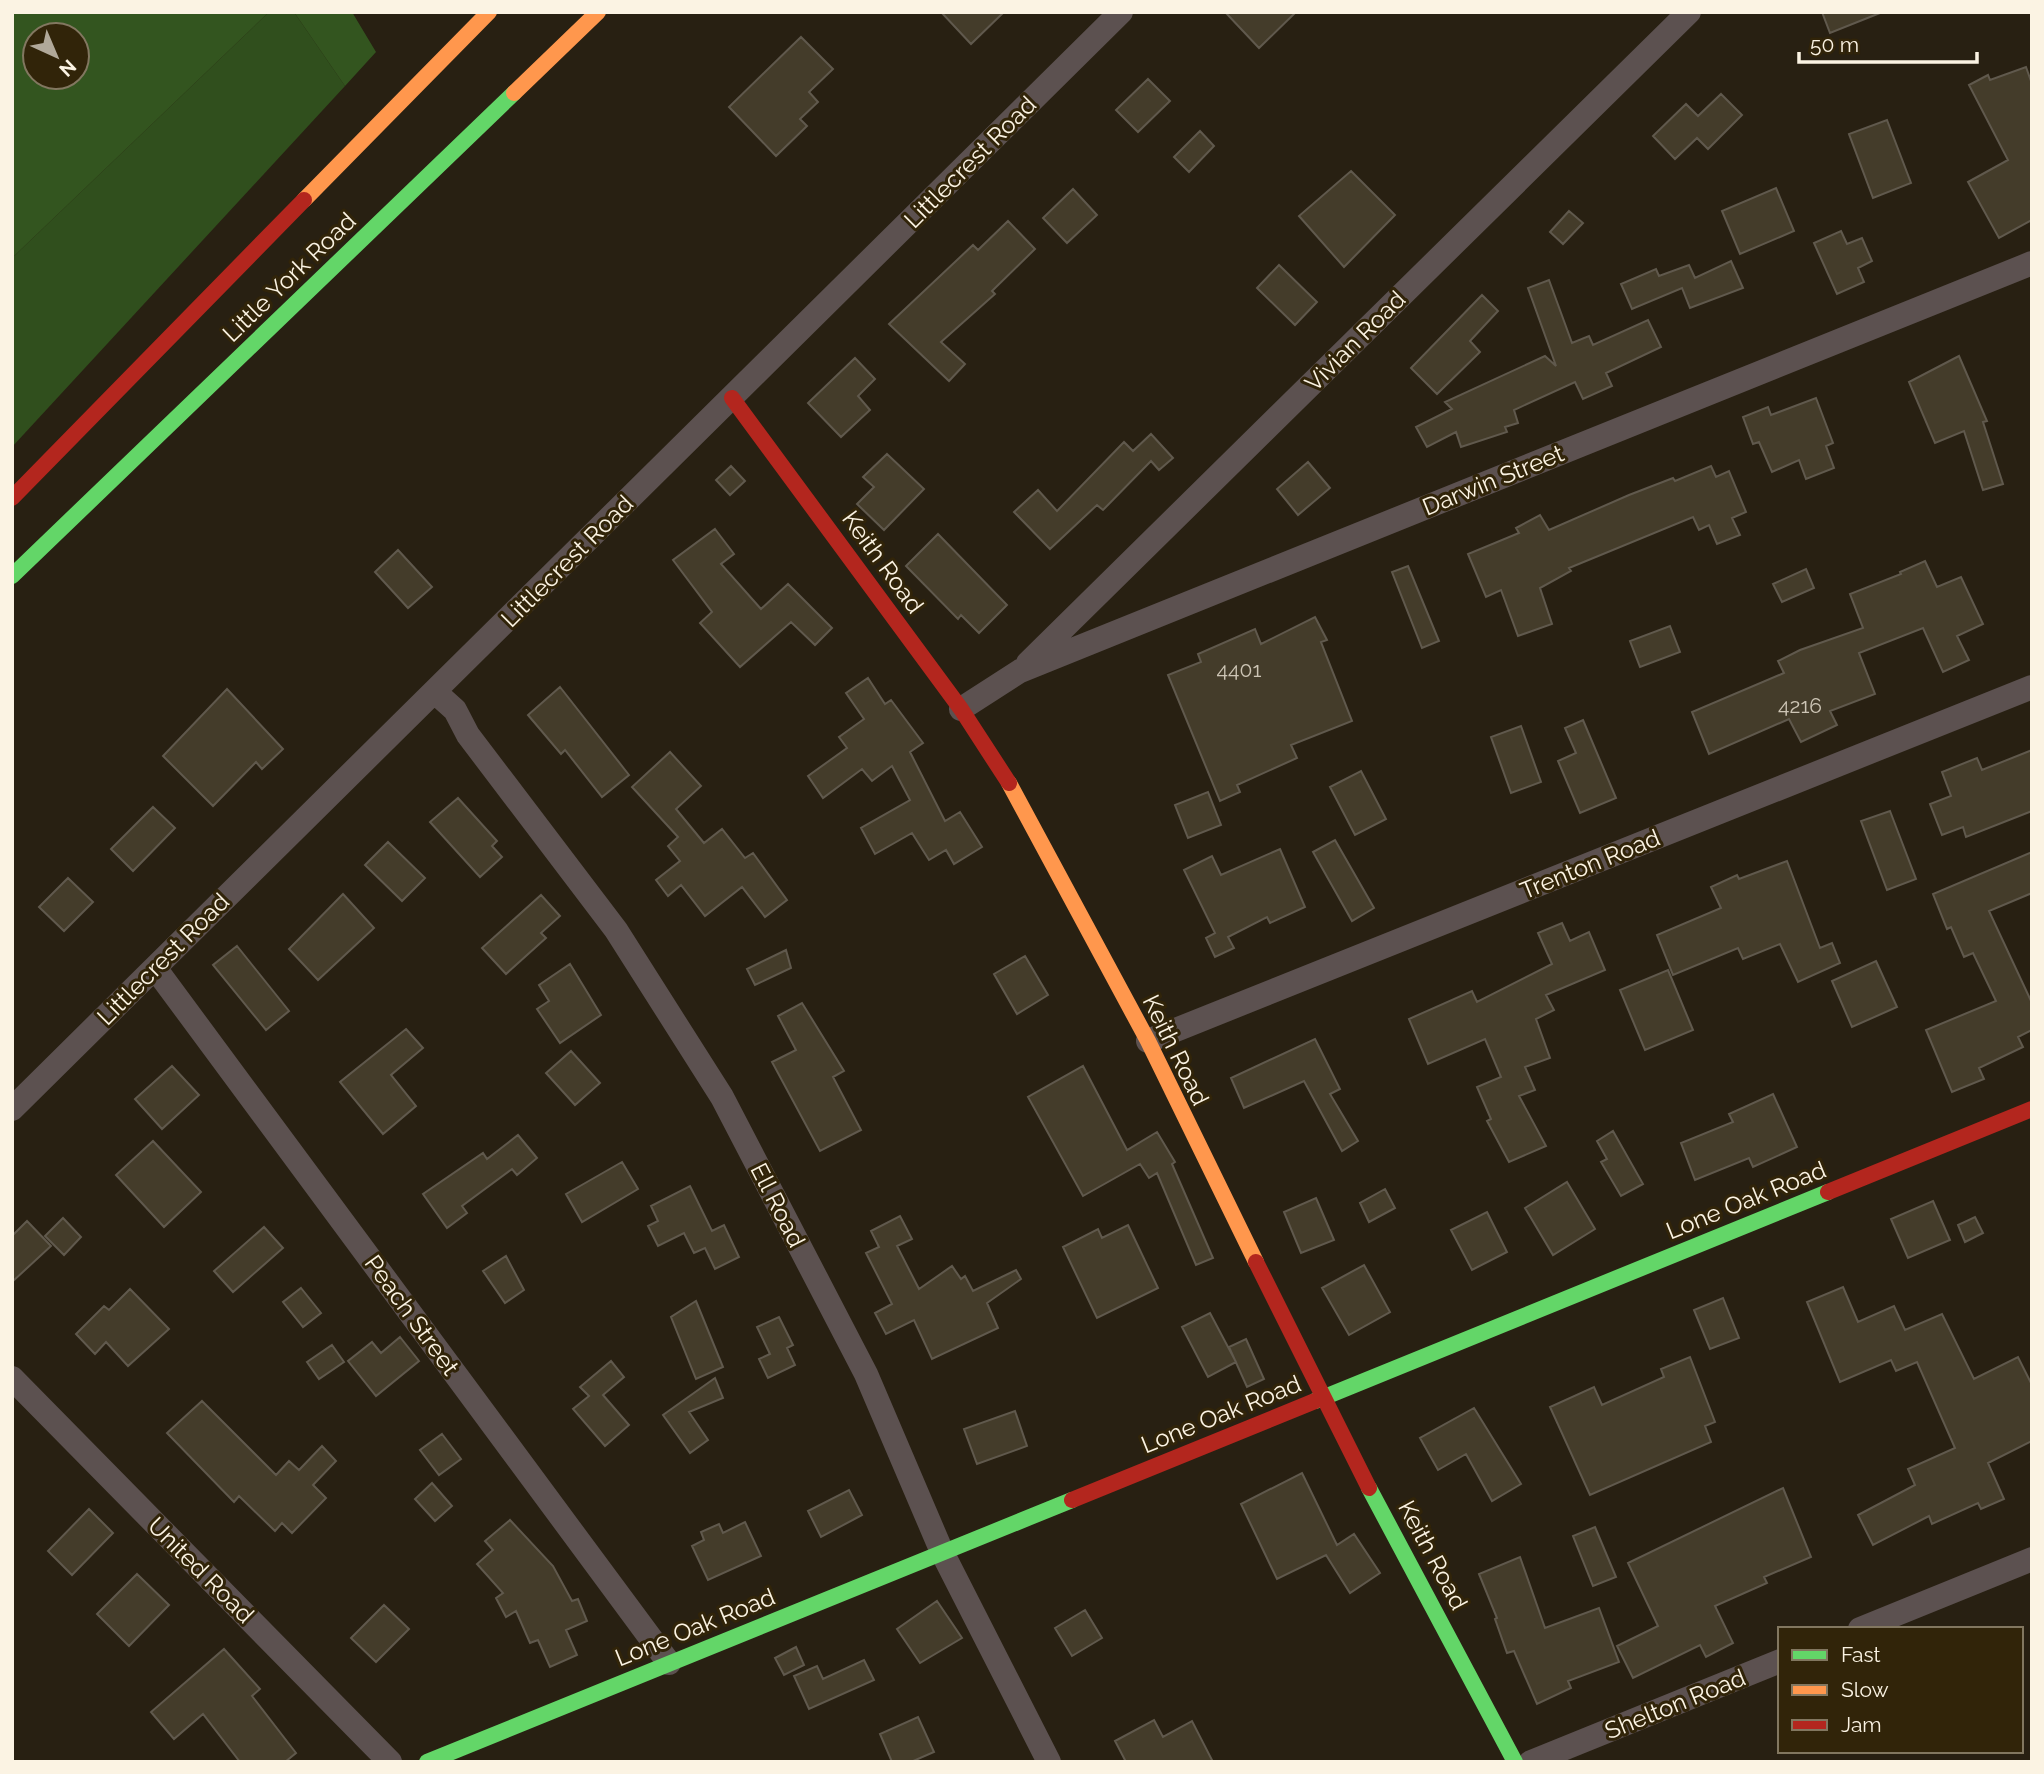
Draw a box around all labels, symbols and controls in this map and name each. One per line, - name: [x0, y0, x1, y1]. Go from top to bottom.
- north arrow: [21, 21, 91, 91]
- scale bar: [1799, 21, 1978, 65]
- text: 50 m: [1810, 32, 1859, 57]
- text: N: [55, 55, 81, 81]
- street label: Littlecrest Road: [898, 90, 1042, 234]
- street label: Little York Road: [216, 206, 362, 348]
- street label: Vivian Road: [1299, 285, 1411, 397]
- street label: Darwin Street: [1418, 438, 1568, 522]
- street label: Littlecrest Road: [495, 489, 639, 633]
- street label: Keith Road: [836, 505, 930, 619]
- house number: 4401: [1217, 657, 1261, 682]
- house number: 4216: [1778, 693, 1822, 718]
- street label: Trenton Road: [1516, 823, 1664, 905]
- street label: Littlecrest Road: [91, 887, 235, 1031]
- street label: Keith Road: [1137, 990, 1215, 1110]
- street label: Lone Oak Road: [1662, 1155, 1830, 1245]
- street label: Ell Road: [745, 1158, 811, 1252]
- street label: Peach Street: [359, 1249, 465, 1381]
- street label: Lone Oak Road: [1137, 1369, 1305, 1459]
- street label: Keith Road: [1392, 1495, 1474, 1615]
- street label: United Road: [142, 1511, 260, 1629]
- street label: Lone Oak Road: [611, 1582, 779, 1672]
- legend: [1778, 1627, 2023, 1753]
- text: Fast: [1841, 1642, 1881, 1667]
- street label: Shelton Road: [1601, 1663, 1749, 1745]
- text: Slow: [1841, 1677, 1889, 1702]
- text: Jam: [1841, 1712, 1882, 1737]

